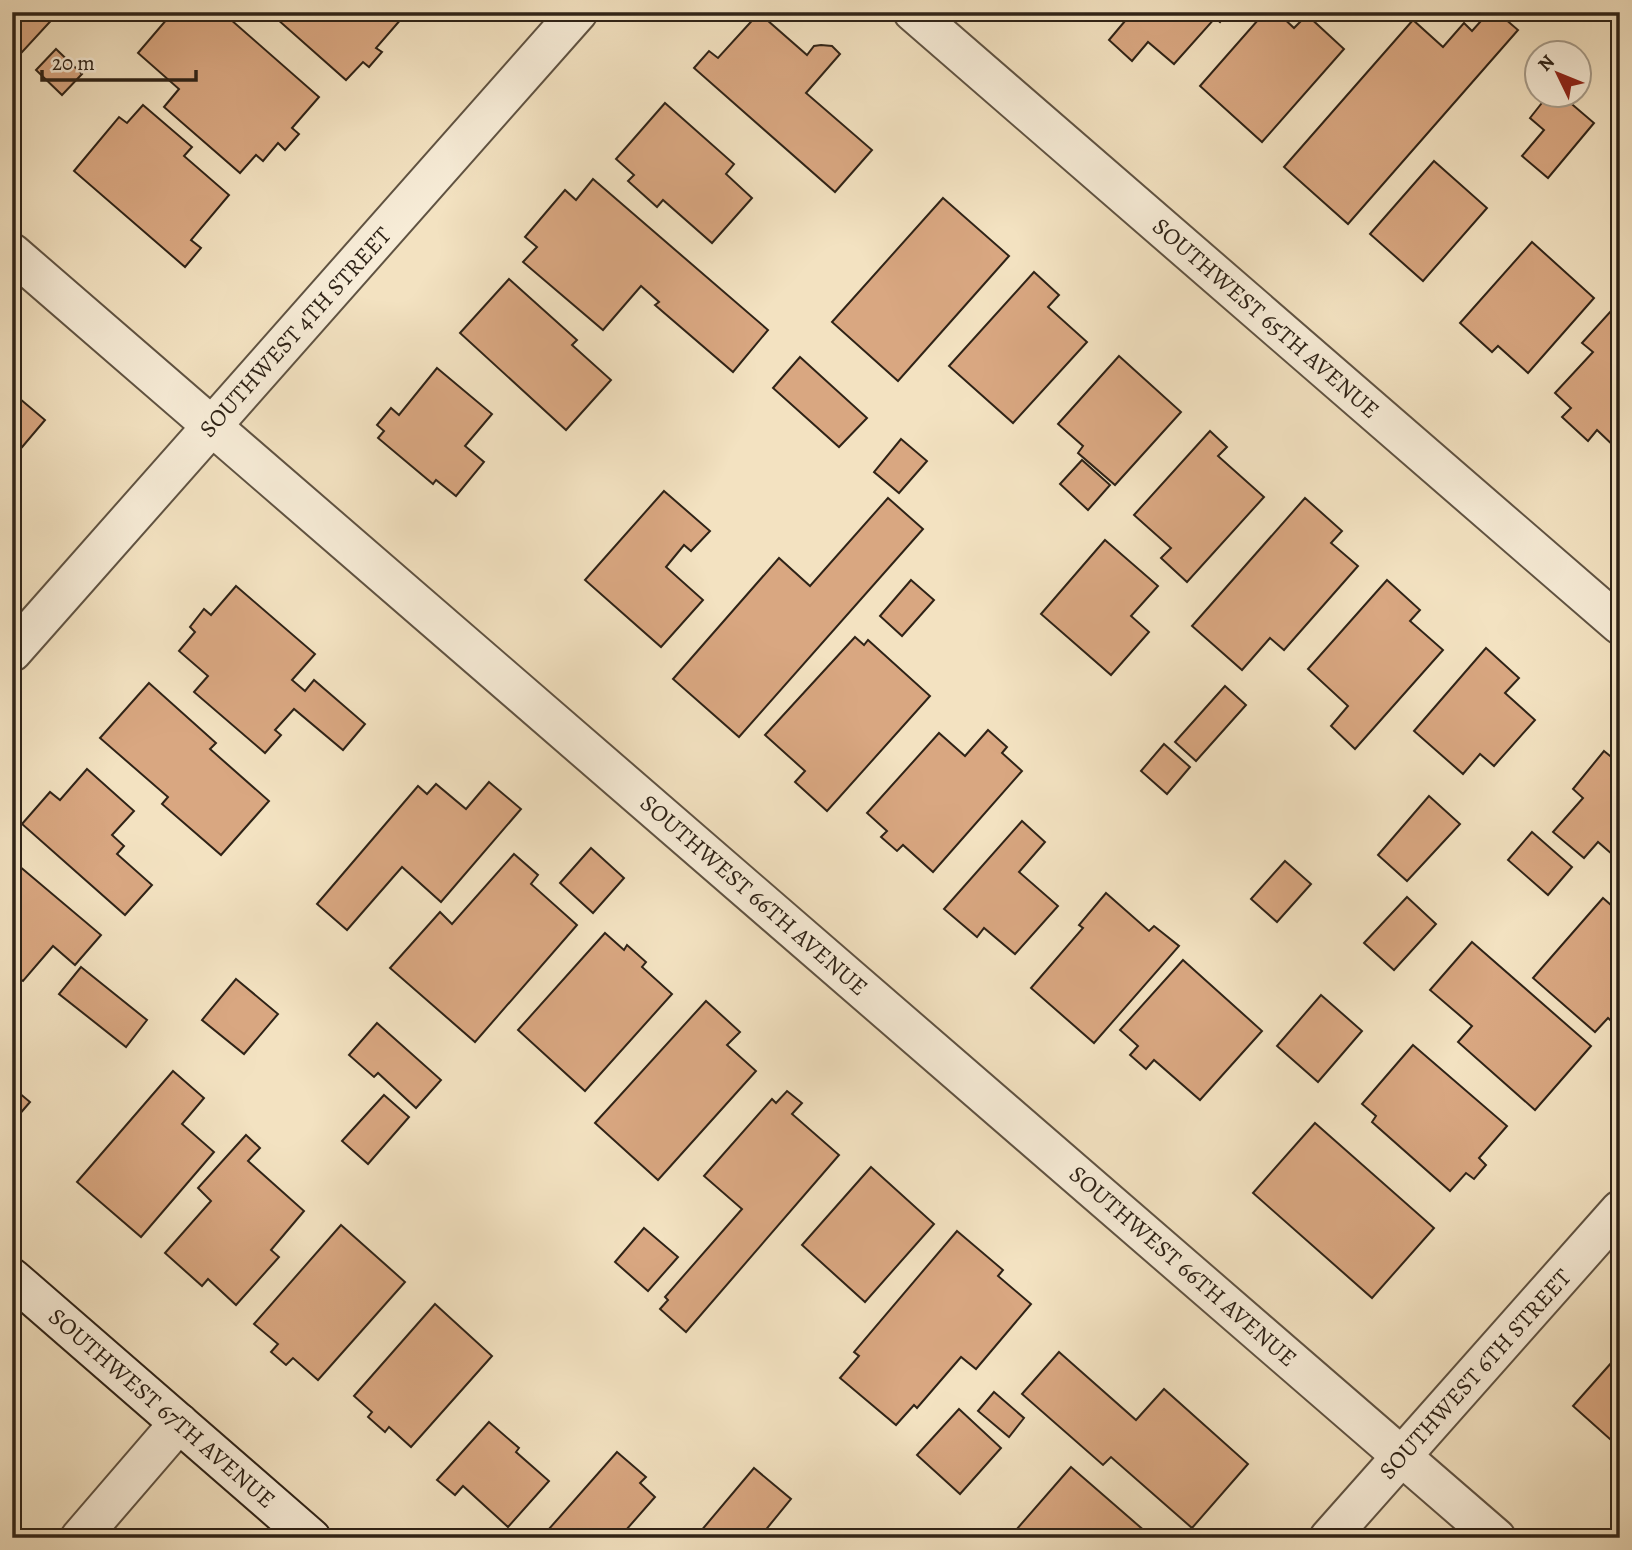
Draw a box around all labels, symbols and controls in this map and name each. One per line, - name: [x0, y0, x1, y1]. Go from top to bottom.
- scale bar: [42, 38, 196, 82]
- north arrow: [1524, 38, 1594, 108]
- text: 20 m: [52, 49, 95, 77]
- text: N: [1532, 49, 1561, 77]
- street label: SOUTHWEST 65TH AVENUE: [1146, 210, 1386, 426]
- street label: SOUTHWEST 4TH STREET: [192, 220, 398, 444]
- street label: SOUTHWEST 66TH AVENUE: [633, 787, 875, 1003]
- street label: SOUTHWEST 66TH AVENUE: [1062, 1158, 1304, 1374]
- street label: SOUTHWEST 6TH STREET: [1372, 1262, 1578, 1486]
- street label: SOUTHWEST 67TH AVENUE: [42, 1301, 282, 1515]

